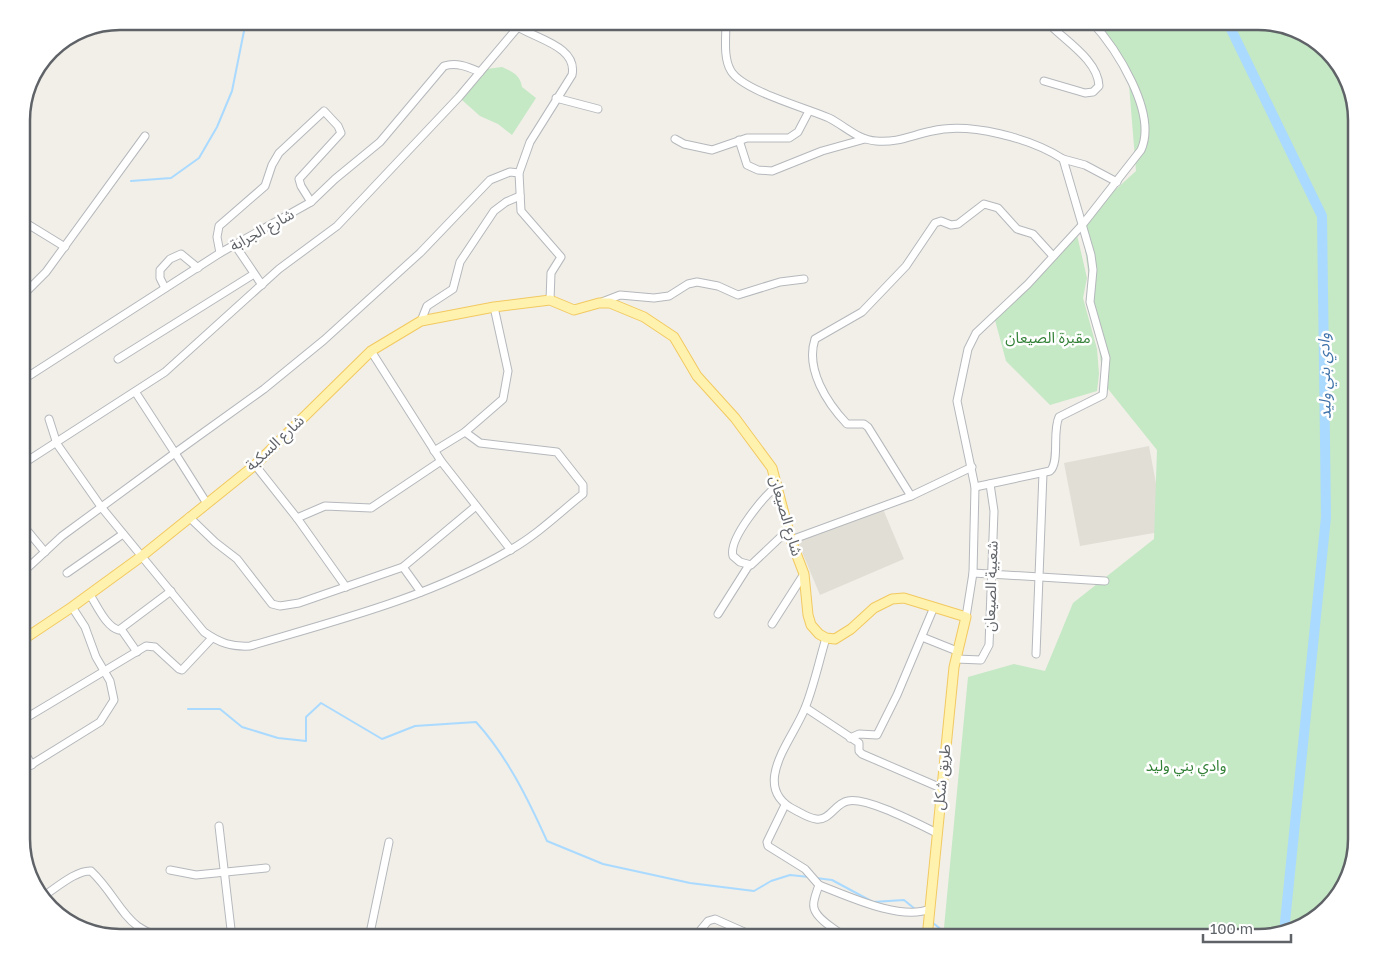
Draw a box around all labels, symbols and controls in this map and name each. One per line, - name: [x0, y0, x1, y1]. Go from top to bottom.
- street label: شارع الجرابة: [226, 204, 299, 258]
- park label: مقبرة الصيعان: [1005, 328, 1091, 347]
- water label: وادي بني وليد: [1313, 333, 1338, 419]
- street label: شارع السكبة: [241, 411, 310, 477]
- street label: شارع الصيعان: [763, 473, 807, 559]
- street label: شعبية الصيعان: [979, 540, 1002, 632]
- street label: طريق شكل: [929, 743, 955, 811]
- park label: وادي بني وليد: [1146, 756, 1226, 777]
- scale bar: [1203, 912, 1290, 944]
- text: 100 m: [1210, 919, 1253, 937]

